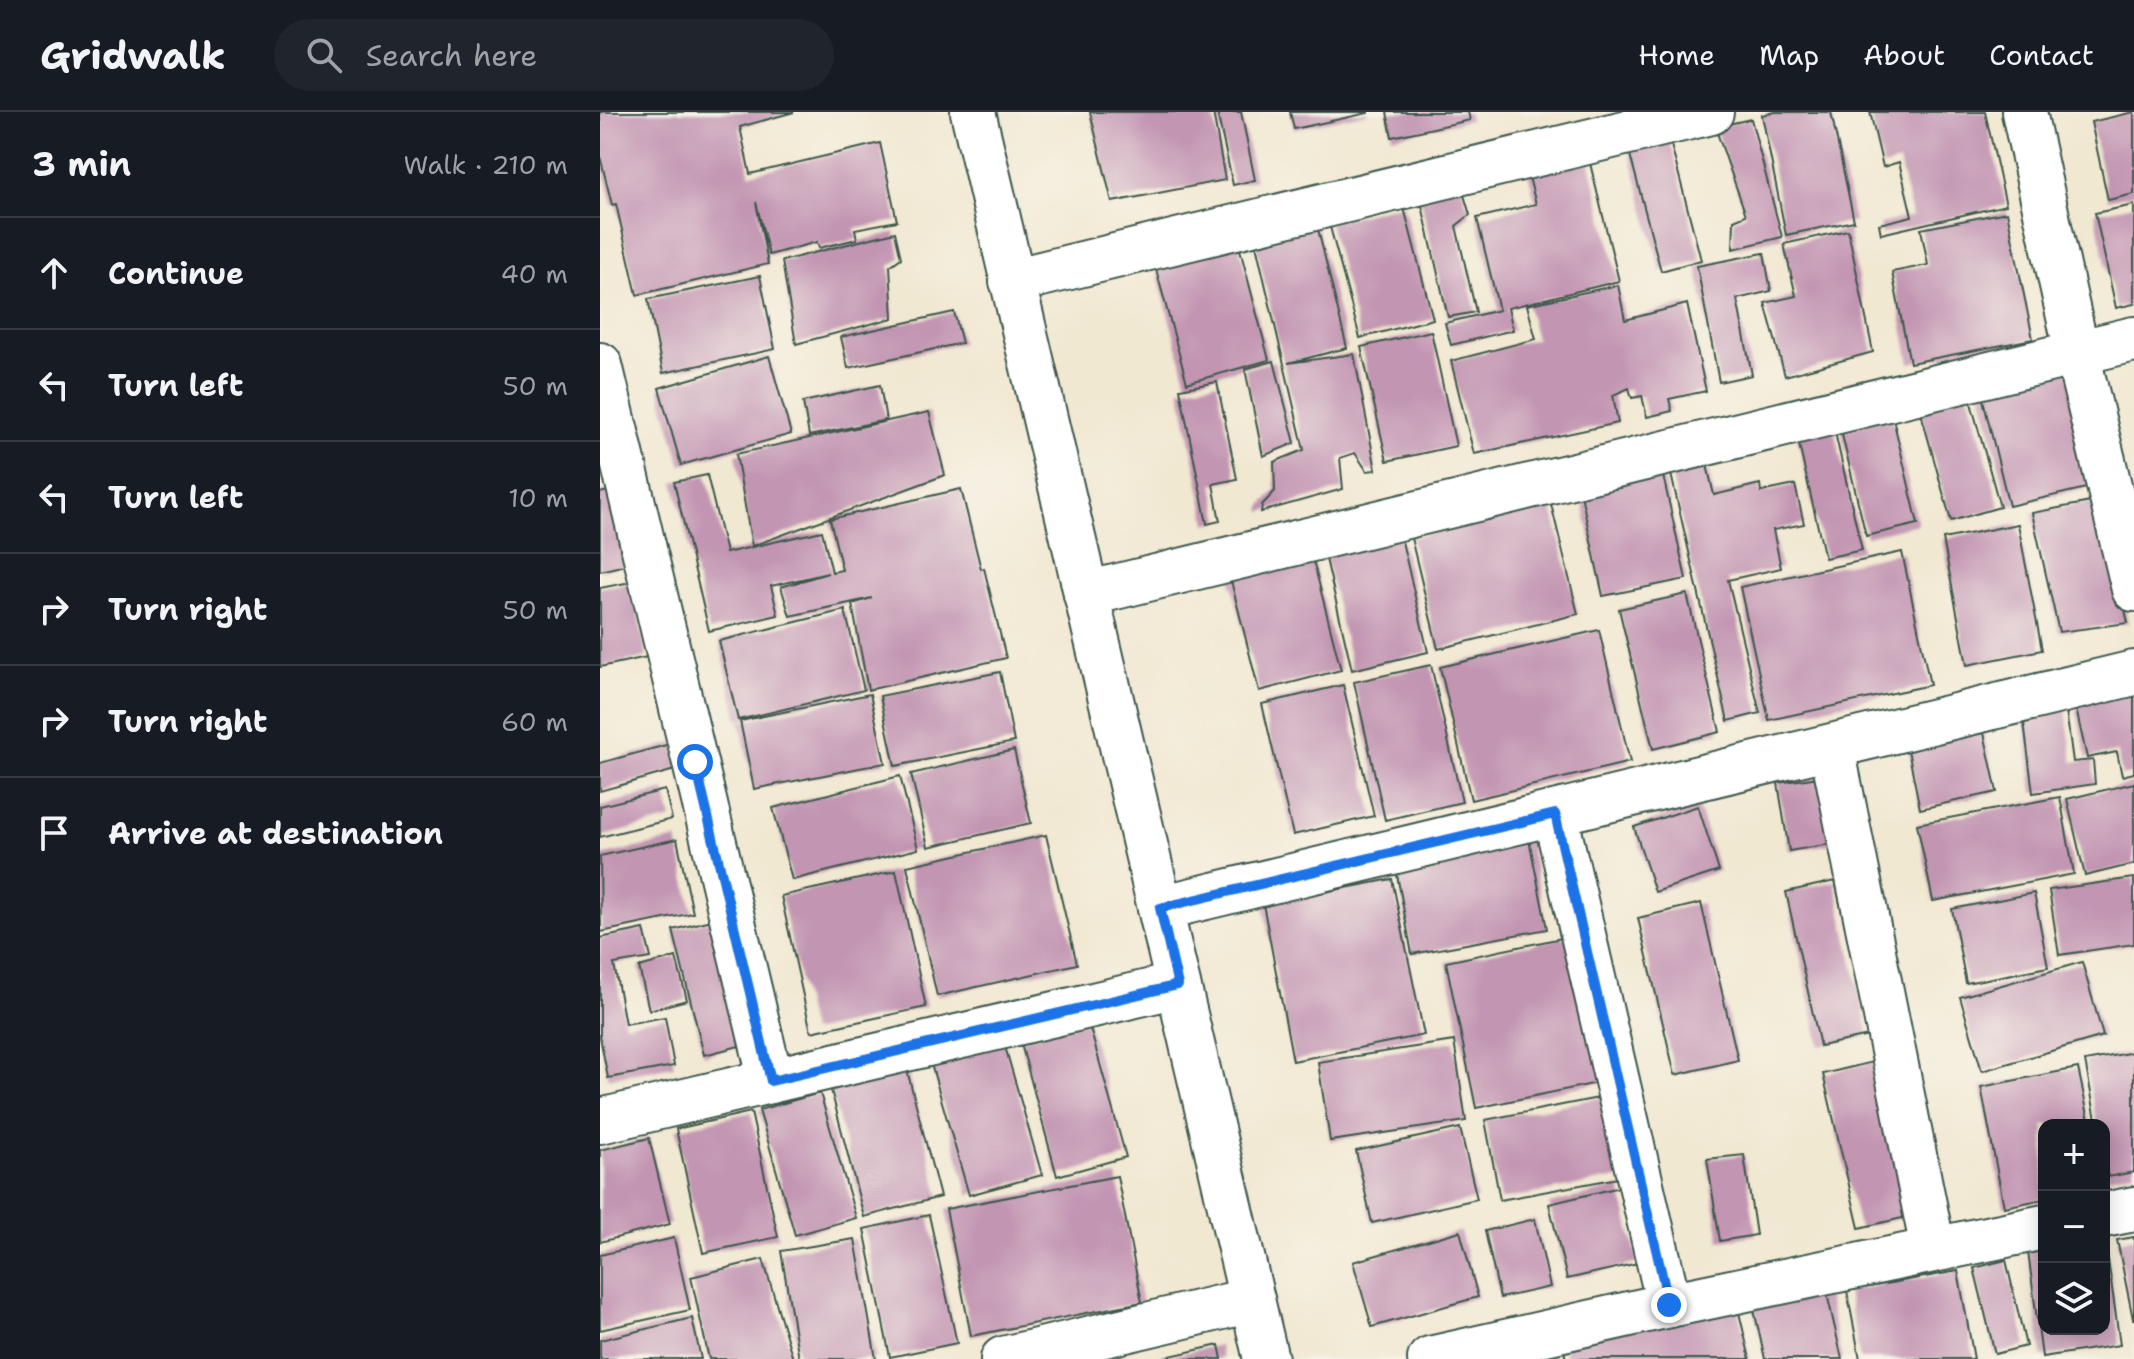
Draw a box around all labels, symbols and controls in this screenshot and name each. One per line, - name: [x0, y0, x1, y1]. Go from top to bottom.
- search box: [274, 19, 834, 91]
- text: Gridwalk: [40, 30, 226, 81]
- icon: search: [302, 33, 346, 77]
- text: Search here: [366, 35, 537, 76]
- text: Home: [1638, 36, 1715, 74]
- text: Map: [1759, 36, 1819, 74]
- text: About: [1863, 36, 1945, 74]
- text: Contact: [1989, 36, 2094, 74]
- text: 3 min: [32, 141, 131, 187]
- text: Walk · 210 m: [404, 147, 568, 182]
- icon: ahead: [32, 251, 76, 295]
- text: Continue: [108, 253, 244, 294]
- text: 40 m: [501, 256, 568, 291]
- icon: left: [32, 363, 76, 407]
- text: Turn left: [108, 365, 243, 406]
- text: 50 m: [503, 368, 568, 403]
- icon: left: [32, 475, 76, 519]
- text: Turn left: [108, 477, 243, 518]
- text: 10 m: [508, 480, 568, 515]
- icon: right: [32, 587, 76, 631]
- text: Turn right: [108, 589, 267, 630]
- text: 50 m: [503, 592, 568, 627]
- icon: right: [32, 699, 76, 743]
- text: Turn right: [108, 701, 267, 742]
- text: 60 m: [501, 704, 568, 739]
- route start: [677, 744, 713, 780]
- icon: arrive: [32, 811, 76, 855]
- text: Arrive at destination: [108, 813, 443, 854]
- map controls: [2038, 1119, 2110, 1335]
- button: +: [2038, 1119, 2110, 1191]
- button: −: [2038, 1191, 2110, 1263]
- button: layers: [2038, 1263, 2110, 1335]
- route end: [1651, 1287, 1687, 1323]

